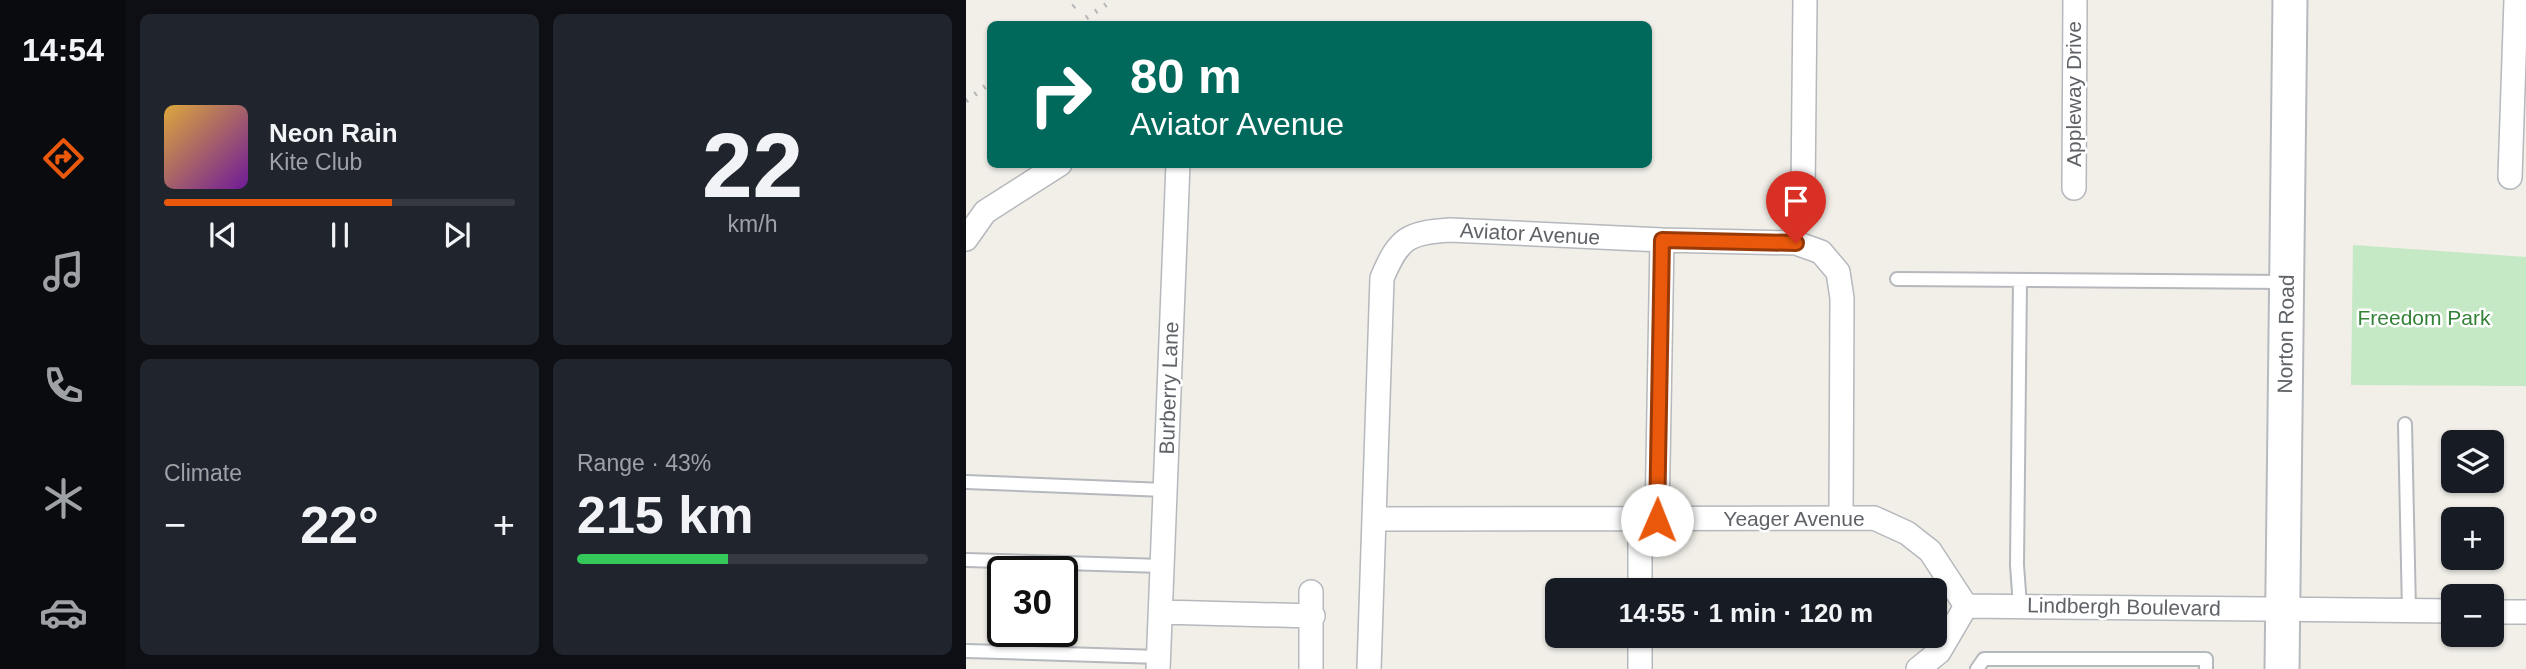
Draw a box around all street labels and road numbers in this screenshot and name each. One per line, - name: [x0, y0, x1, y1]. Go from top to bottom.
- street label: Appleway Drive: [2062, 21, 2085, 167]
- street label: Aviator Avenue: [1459, 218, 1601, 249]
- street label: Norton Road: [2273, 274, 2298, 394]
- street label: Burberry Lane: [1155, 321, 1182, 455]
- street label: Yeager Avenue: [1723, 507, 1865, 530]
- street label: Lindbergh Boulevard: [2027, 593, 2221, 620]

